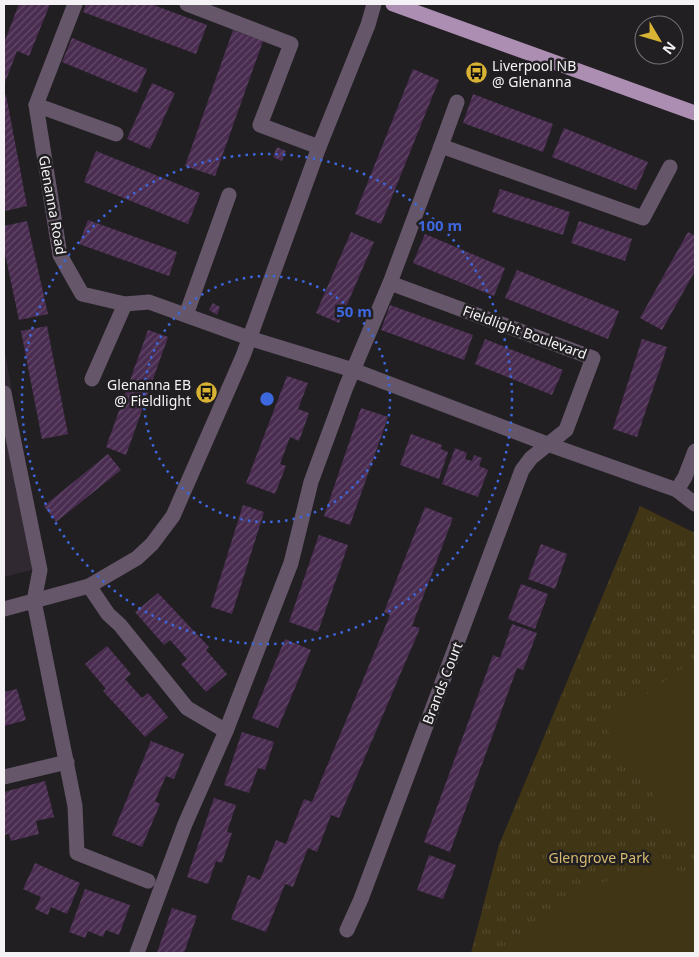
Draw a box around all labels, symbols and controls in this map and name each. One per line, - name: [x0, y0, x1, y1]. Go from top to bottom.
- north arrow: [634, 15, 684, 65]
- text: N: [659, 38, 681, 59]
- place label: Liverpool NB @ Glenanna: [492, 56, 576, 91]
- bus stop icon: Liverpool NB @ Glenanna: [464, 61, 488, 85]
- street label: Glenanna Road: [35, 154, 71, 256]
- text: 100 m: [418, 215, 462, 235]
- text: 50 m: [336, 301, 372, 321]
- street label: Fieldlight Boulevard: [460, 301, 590, 363]
- place label: Glenanna EB @ Fieldlight: [107, 375, 191, 410]
- bus stop icon: Glenanna EB @ Fieldlight: [195, 380, 219, 404]
- centre of rings: [258, 390, 276, 408]
- street label: Brands Court: [418, 639, 466, 727]
- park label: Glengrove Park: [549, 848, 650, 867]

